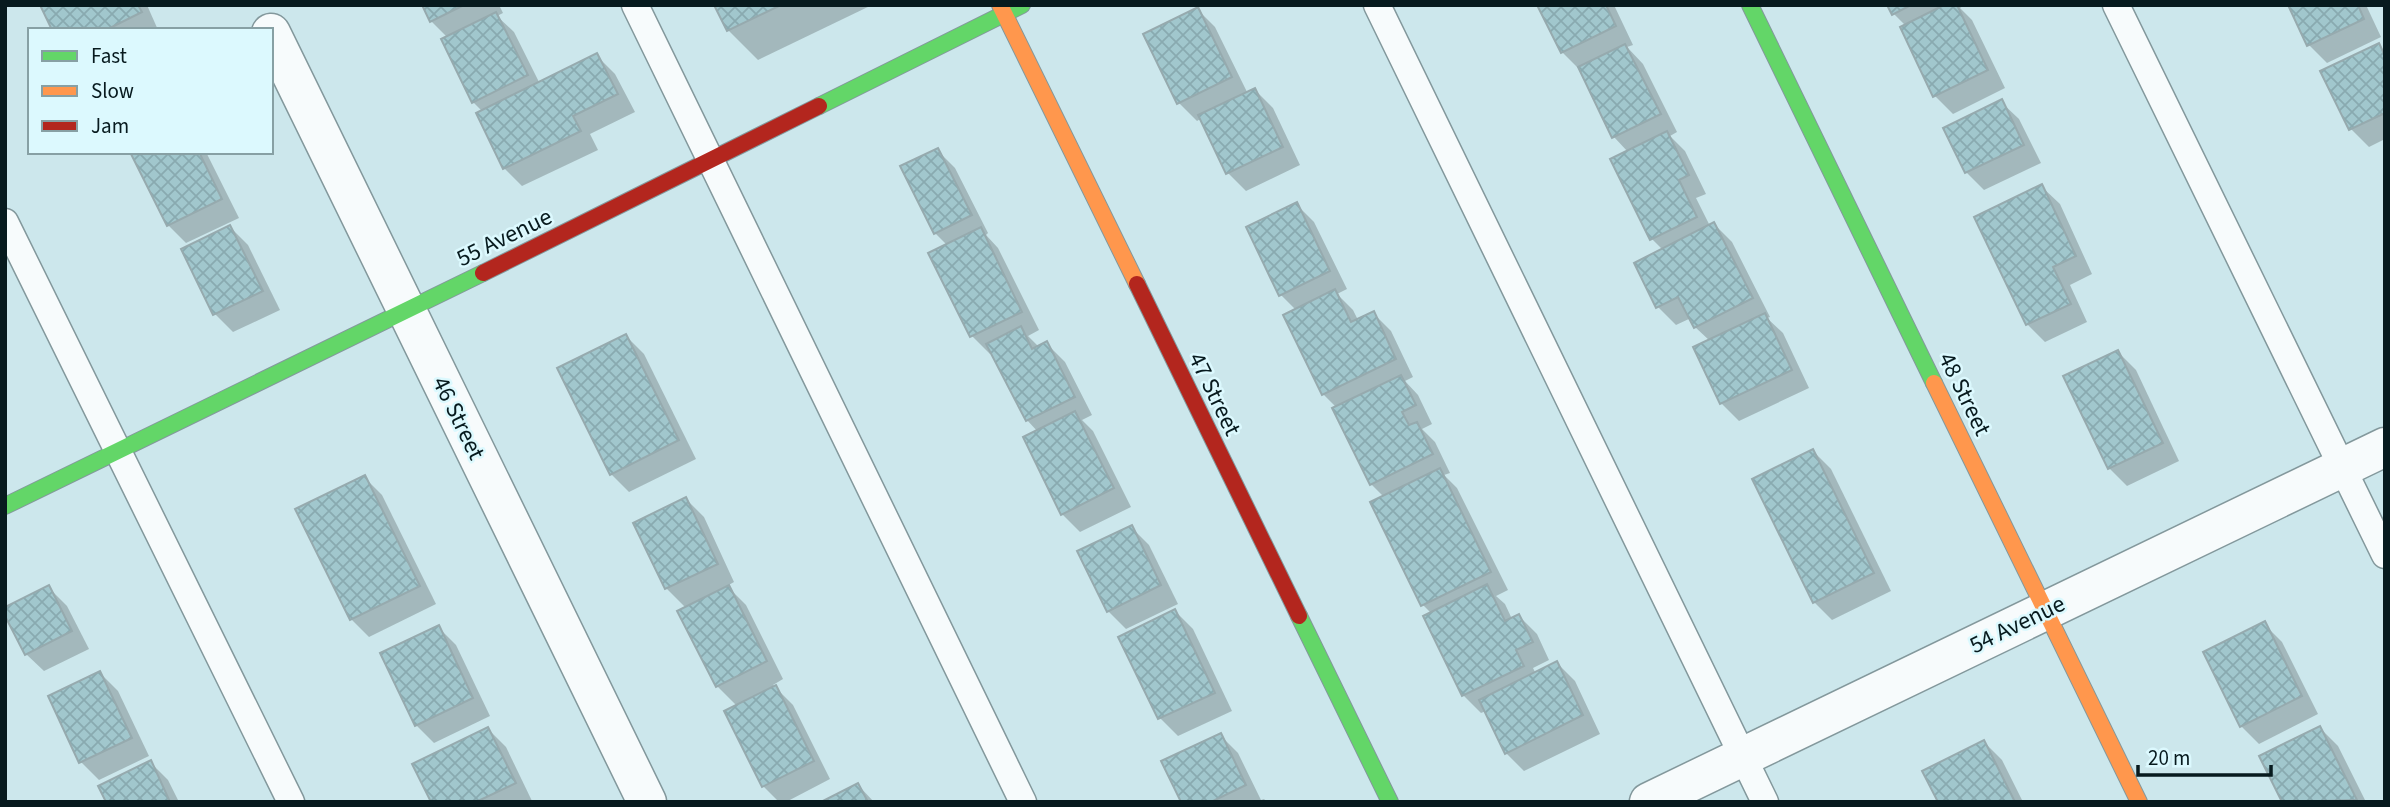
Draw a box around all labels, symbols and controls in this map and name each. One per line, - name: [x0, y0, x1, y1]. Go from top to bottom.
- legend: [28, 28, 273, 154]
- text: Fast: [91, 41, 127, 71]
- text: Slow: [91, 76, 134, 106]
- text: Jam: [91, 111, 129, 141]
- street label: 55 Avenue: [450, 199, 558, 276]
- street label: 47 Street: [1179, 347, 1250, 442]
- street label: 48 Street: [1929, 347, 2000, 442]
- street label: 46 Street: [423, 371, 494, 466]
- street label: 54 Avenue: [1963, 586, 2071, 663]
- scale bar: [2138, 734, 2271, 778]
- text: 20 m: [2148, 743, 2190, 773]

